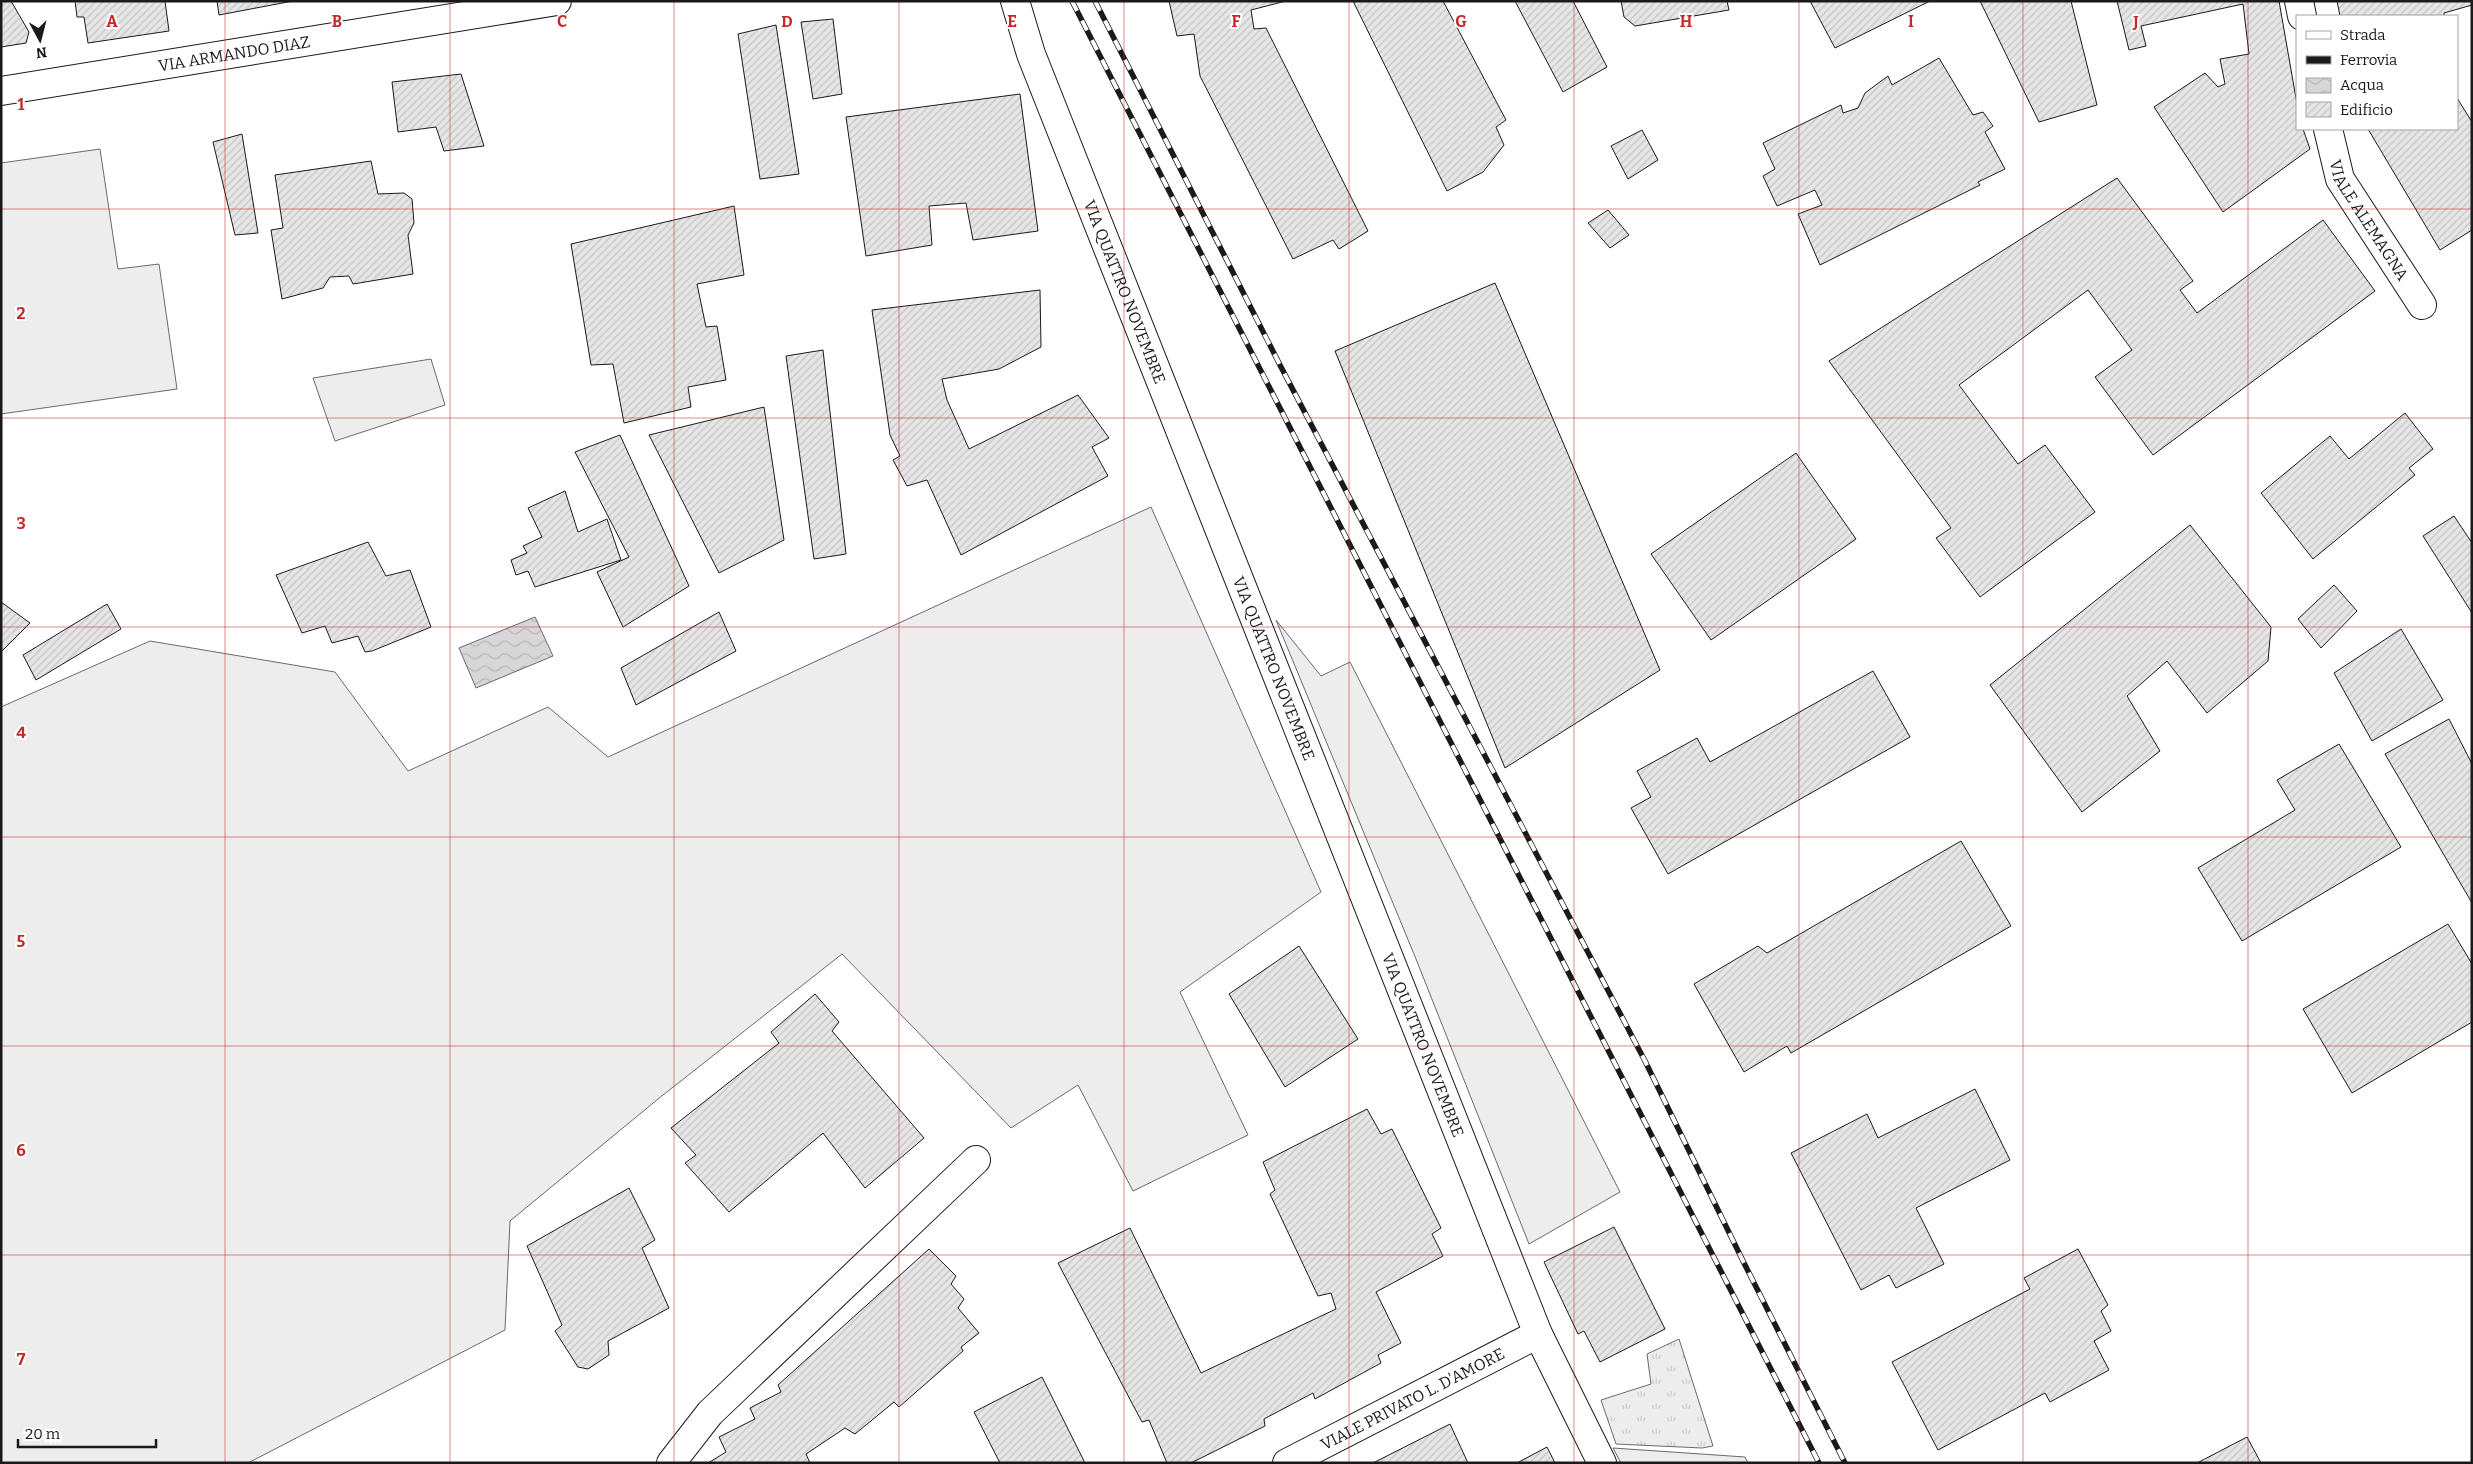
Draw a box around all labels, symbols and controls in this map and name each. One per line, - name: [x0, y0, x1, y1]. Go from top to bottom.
- text: A: [106, 12, 118, 31]
- text: B: [332, 12, 342, 31]
- text: C: [557, 12, 567, 31]
- text: D: [781, 12, 793, 31]
- text: E: [1007, 12, 1017, 31]
- text: F: [1232, 12, 1241, 31]
- text: G: [1455, 12, 1467, 31]
- text: H: [1680, 12, 1693, 31]
- text: I: [1908, 12, 1914, 31]
- text: J: [2132, 12, 2139, 31]
- north arrow: [15, 15, 65, 65]
- legend: [2296, 15, 2458, 130]
- text: Strada: [2340, 26, 2386, 44]
- street label: VIA ARMANDO DIAZ: [157, 32, 311, 75]
- text: N: [35, 43, 48, 62]
- text: Ferrovia: [2340, 51, 2397, 69]
- text: Acqua: [2340, 76, 2384, 94]
- text: 1: [18, 95, 25, 114]
- text: Edificio: [2340, 101, 2393, 119]
- street label: VIALE ALEMAGNA: [2326, 158, 2413, 284]
- street label: VIA QUATTRO NOVEMBRE: [1080, 197, 1170, 386]
- text: 2: [16, 304, 26, 323]
- text: 3: [16, 514, 26, 533]
- street label: VIA QUATTRO NOVEMBRE: [1229, 573, 1319, 763]
- text: 4: [16, 723, 26, 742]
- text: 5: [17, 932, 26, 951]
- street label: VIA QUATTRO NOVEMBRE: [1378, 950, 1468, 1139]
- text: 6: [16, 1141, 26, 1160]
- street label: VIALE PRIVATO L. D'AMORE: [1317, 1344, 1507, 1454]
- text: 7: [17, 1350, 26, 1369]
- scale bar: [18, 1416, 155, 1448]
- text: 20 m: [25, 1425, 61, 1443]

